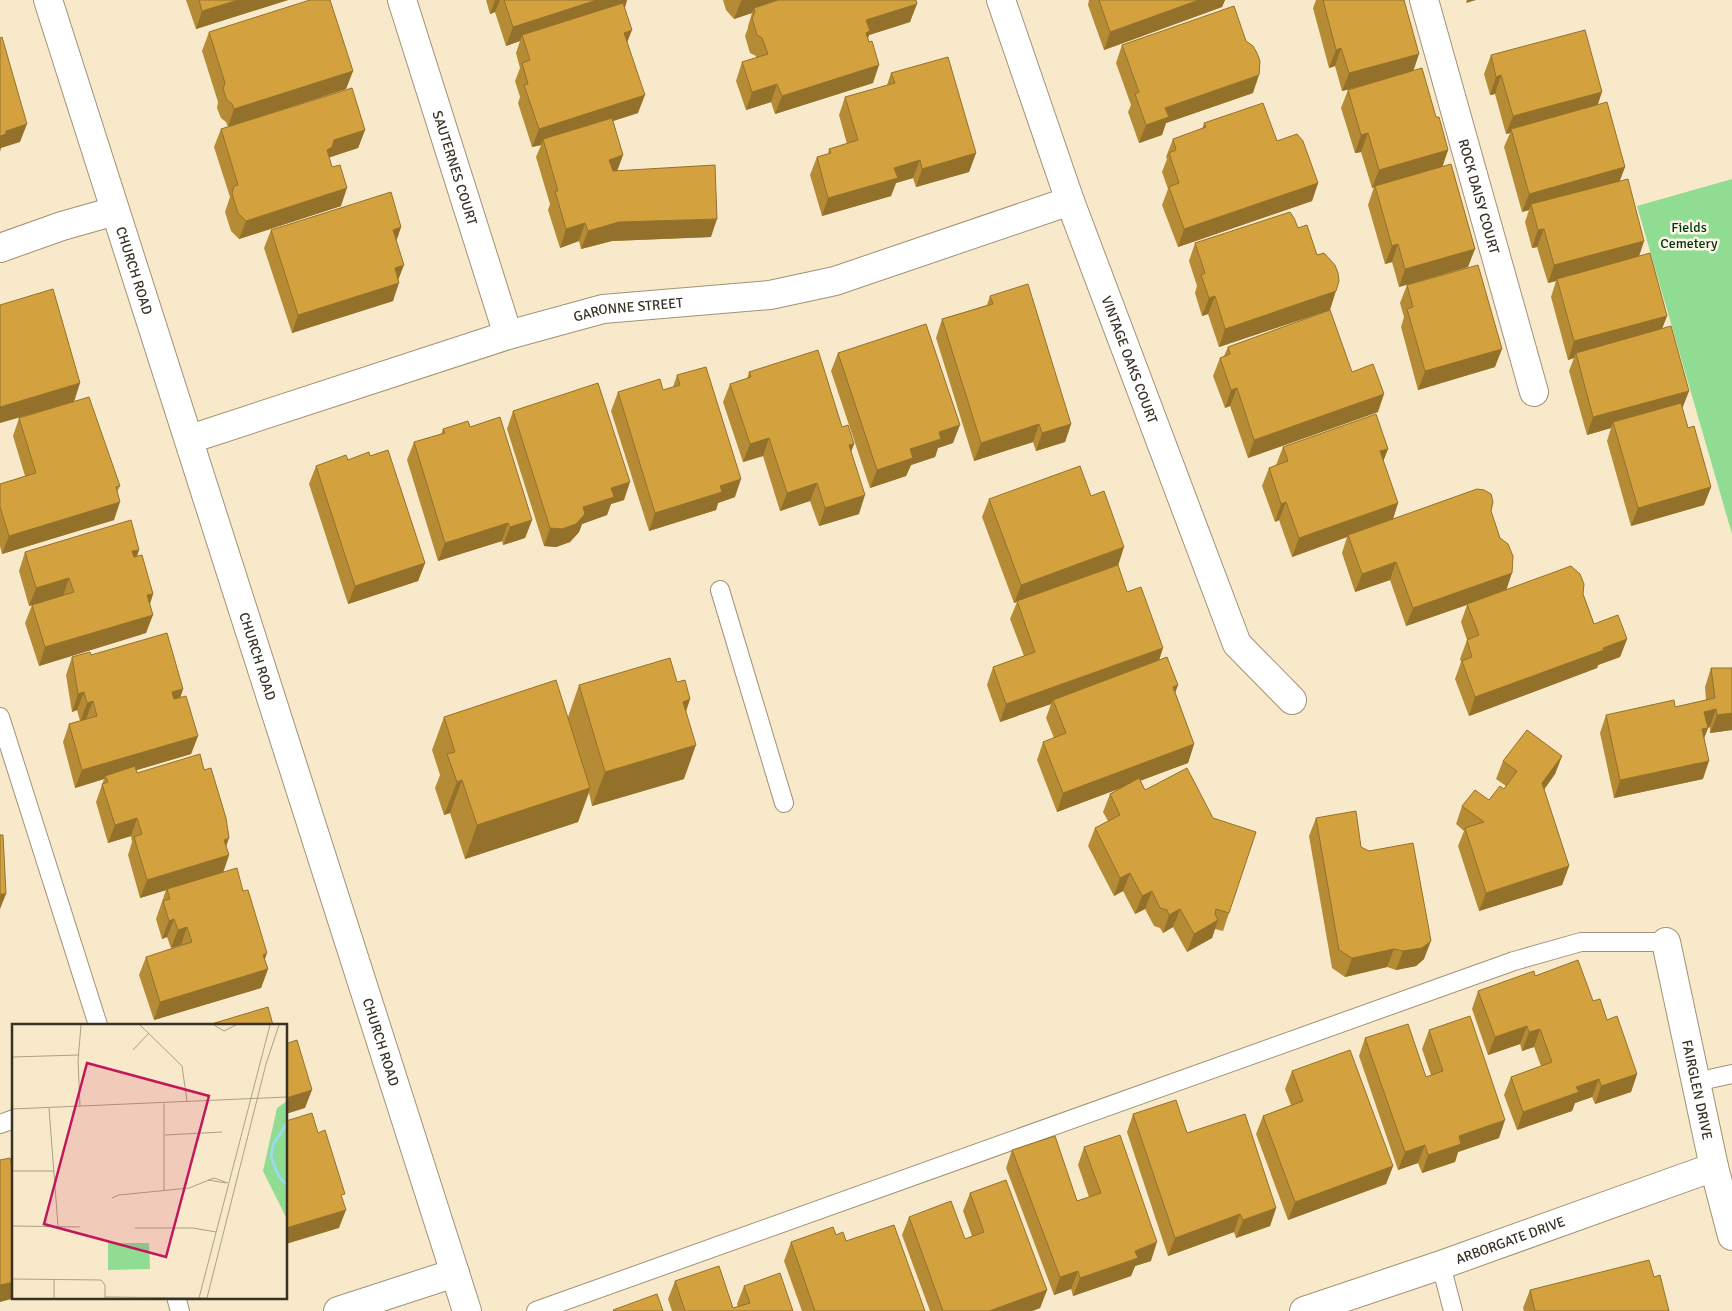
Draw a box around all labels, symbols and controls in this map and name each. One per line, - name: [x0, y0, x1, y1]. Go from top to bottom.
- street label: SAUTERNES COURT: [429, 108, 481, 227]
- street label: ROCK DAISY COURT: [1455, 137, 1503, 256]
- park label: Fields Cemetery: [1660, 219, 1718, 252]
- street label: CHURCH ROAD: [112, 224, 156, 317]
- street label: VINTAGE OAKS COURT: [1098, 293, 1162, 426]
- street label: GARONNE STREET: [571, 294, 684, 325]
- street label: CHURCH ROAD: [236, 610, 280, 702]
- street label: CHURCH ROAD: [359, 996, 403, 1088]
- inset map: [12, 1024, 288, 1298]
- street label: FAIRGLEN DRIVE: [1679, 1038, 1716, 1141]
- street label: ARBORGATE DRIVE: [1453, 1213, 1567, 1268]

